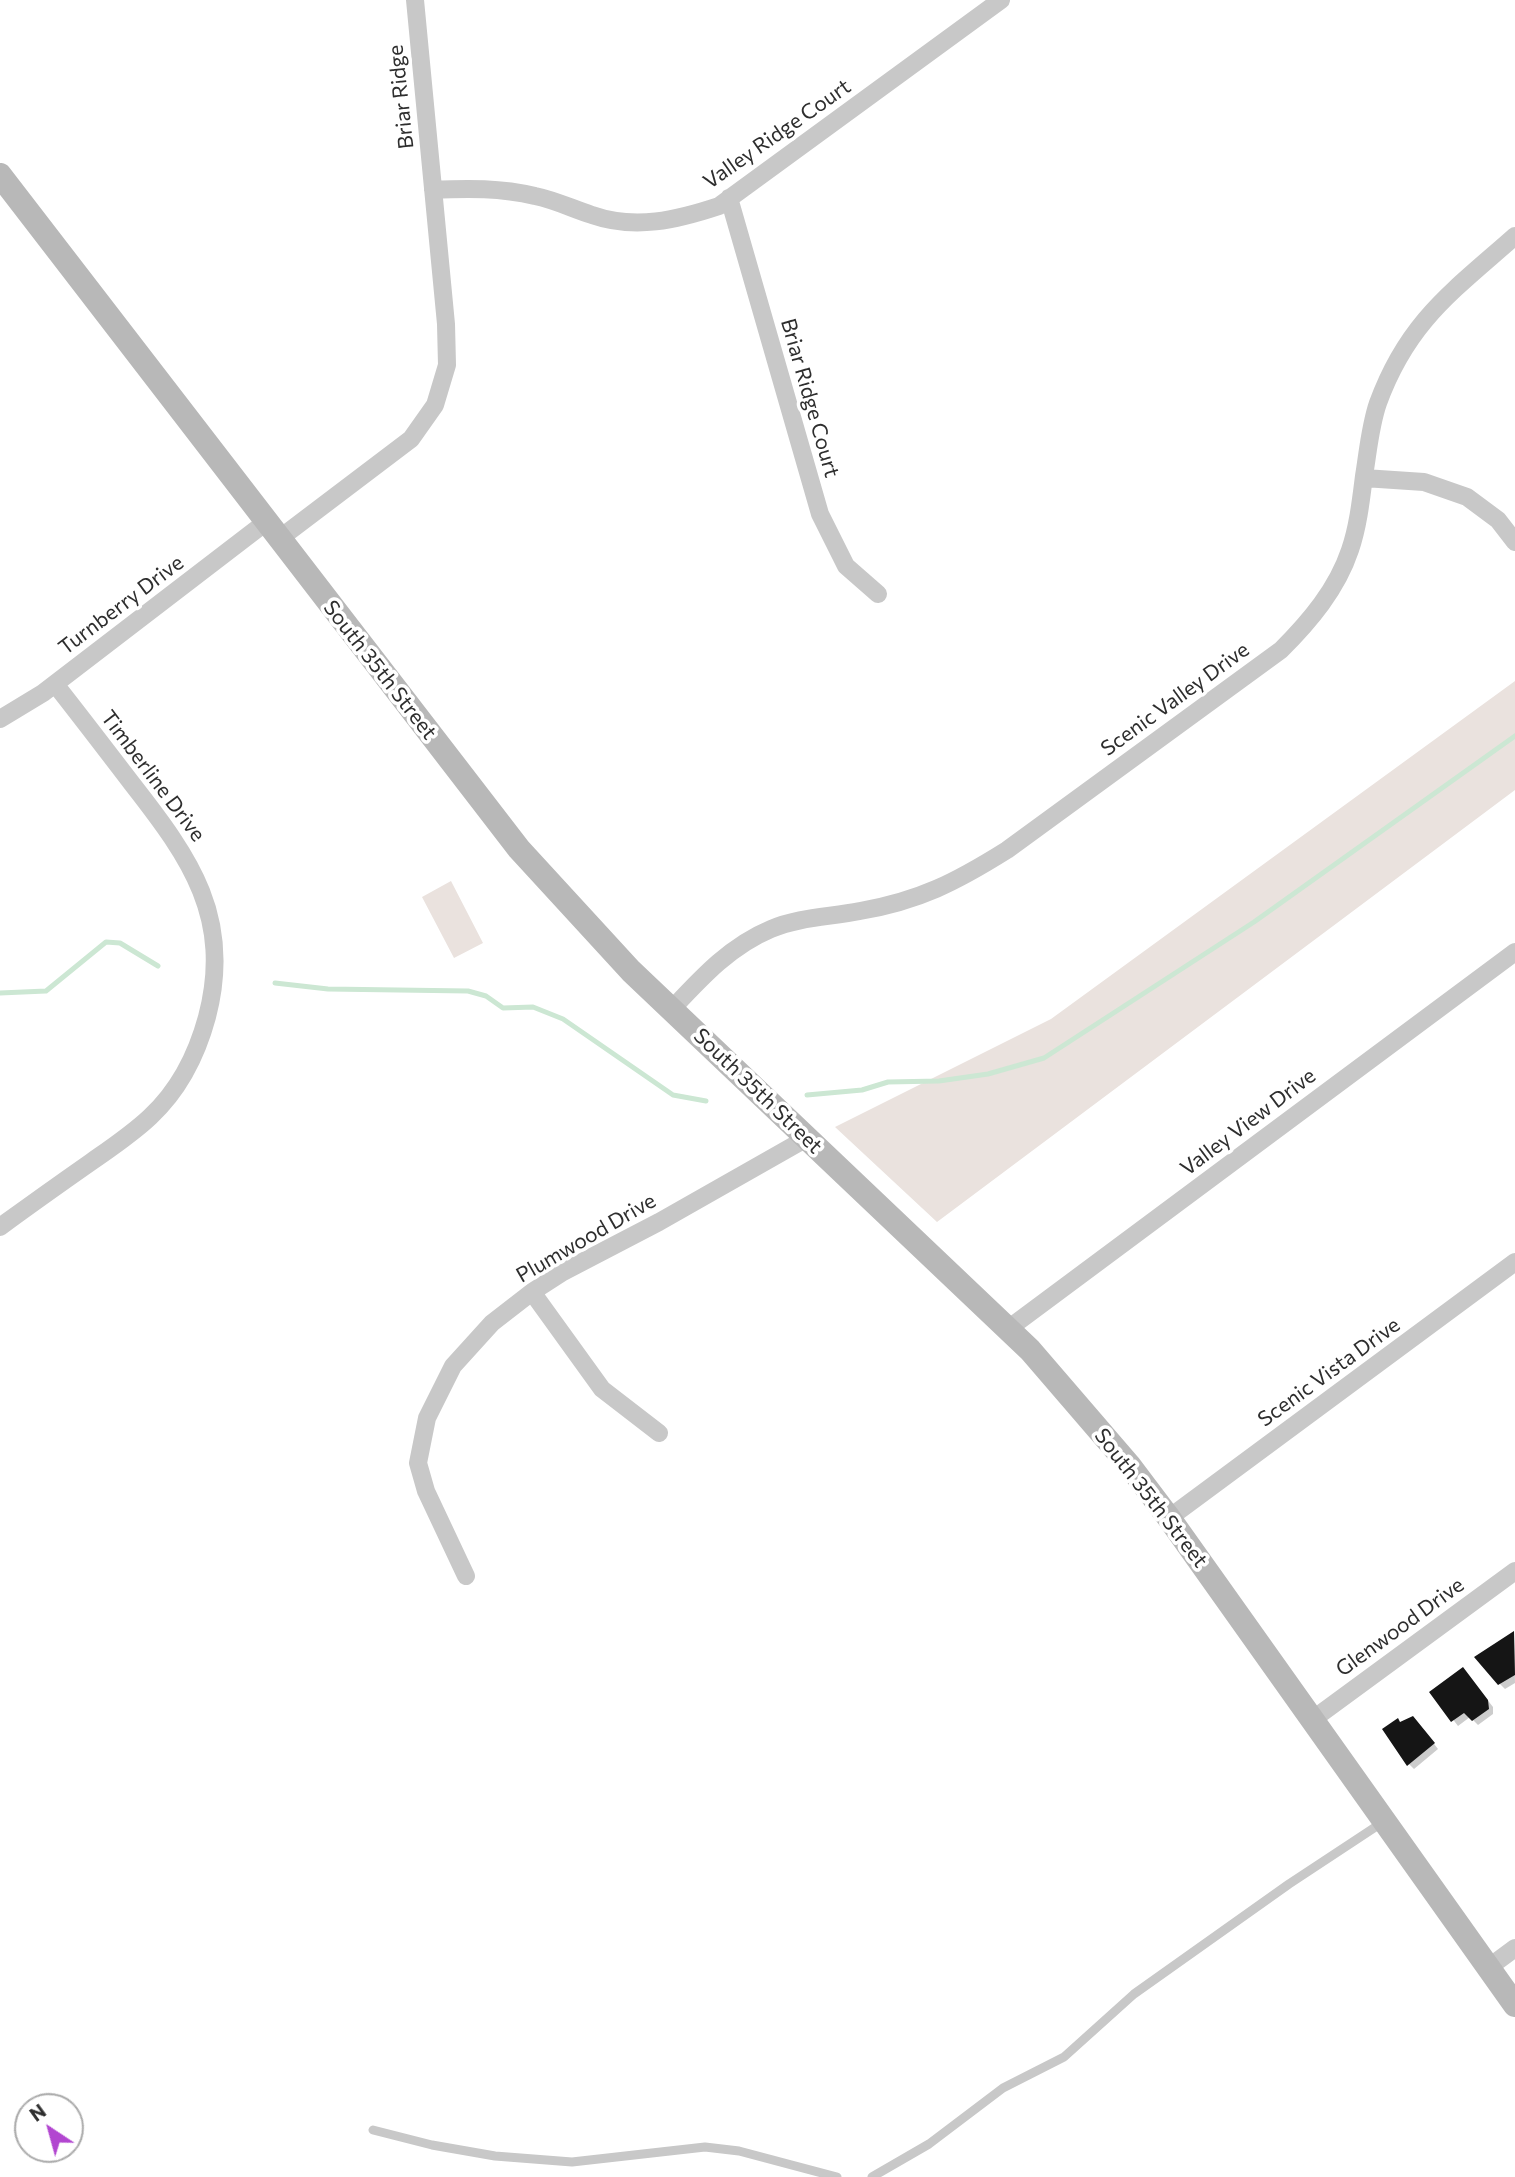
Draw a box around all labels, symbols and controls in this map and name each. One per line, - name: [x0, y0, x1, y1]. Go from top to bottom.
- street label: Briar Ridge: [383, 44, 419, 150]
- street label: Valley Ridge Court: [698, 74, 856, 194]
- street label: Briar Ridge Court: [775, 316, 845, 480]
- street label: Turnberry Drive: [54, 550, 188, 660]
- street label: South 35th Street: [318, 596, 442, 744]
- street label: Scenic Valley Drive: [1096, 637, 1254, 761]
- street label: Timberline Drive: [95, 705, 211, 847]
- street label: South 35th Street: [688, 1023, 828, 1159]
- street label: Valley View Drive: [1175, 1063, 1321, 1181]
- street label: Plumwood Drive: [512, 1188, 660, 1288]
- street label: Scenic Vista Drive: [1253, 1312, 1405, 1432]
- street label: South 35th Street: [1089, 1424, 1213, 1572]
- street label: Glenwood Drive: [1331, 1572, 1469, 1682]
- north arrow: [14, 2093, 84, 2163]
- text: N: [25, 2099, 50, 2126]

